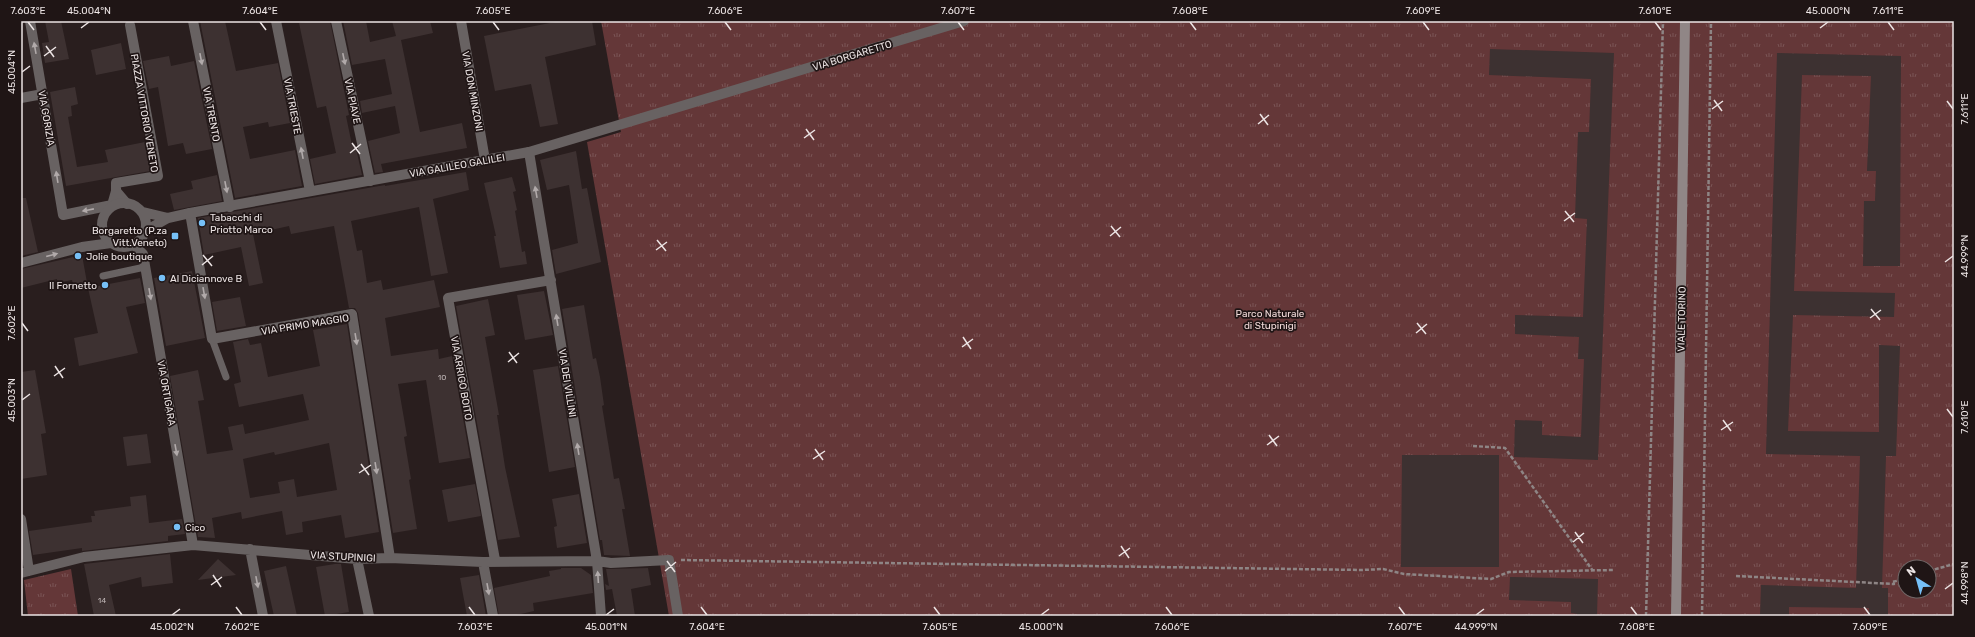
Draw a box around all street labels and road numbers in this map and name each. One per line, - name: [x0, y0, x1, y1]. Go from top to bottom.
- street label: VIA BORGARETTO: [811, 38, 894, 74]
- street label: VIA DON MINZONI: [459, 50, 485, 132]
- street label: PIAZZA VITTORIO VENETO: [128, 53, 160, 174]
- street label: VIA TRIESTE: [281, 77, 303, 135]
- street label: VIA PIAVE: [341, 77, 363, 125]
- street label: VIA TRENTO: [200, 86, 222, 143]
- street label: VIA GORIZIA: [35, 89, 57, 147]
- street label: VIA GALILEO GALILEI: [408, 152, 506, 180]
- street label: VIALE TORINO: [1675, 286, 1689, 352]
- street label: VIA PRIMO MAGGIO: [260, 312, 350, 338]
- street label: VIA ARRIGO BOITO: [448, 335, 474, 421]
- street label: VIA DEI VILLINI: [556, 348, 578, 418]
- street label: VIA ORTIGARA: [154, 359, 178, 427]
- street label: VIA STUPINIGI: [310, 549, 376, 565]

